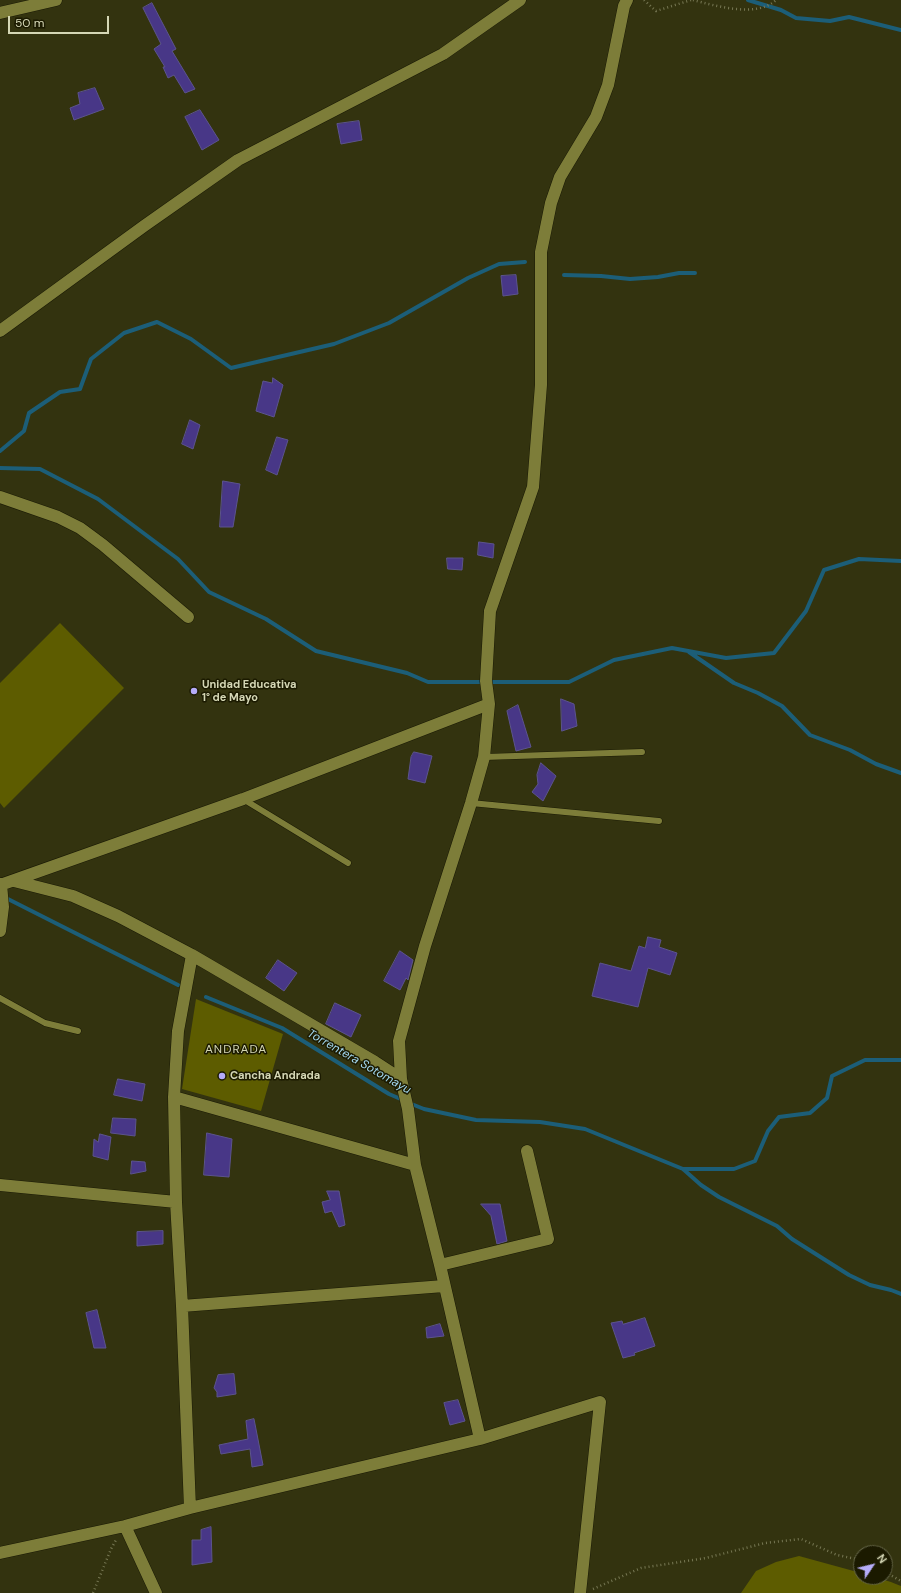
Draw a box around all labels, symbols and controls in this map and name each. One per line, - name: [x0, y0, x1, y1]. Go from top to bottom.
- scale bar: [10, 8, 111, 34]
- text: 50 m: [15, 15, 44, 31]
- place label: Unidad Educativa 1° de Mayo: [202, 678, 296, 704]
- marker: Unidad Educativa 1° de Mayo: [189, 686, 199, 696]
- water label: Torrentera Sotomayu: [305, 1026, 413, 1098]
- district label: ANDRADA: [205, 1043, 267, 1057]
- place label: Cancha Andrada: [230, 1069, 320, 1083]
- marker: Cancha Andrada: [217, 1071, 227, 1081]
- north arrow: [853, 1545, 893, 1585]
- text: N: [874, 1551, 890, 1566]

